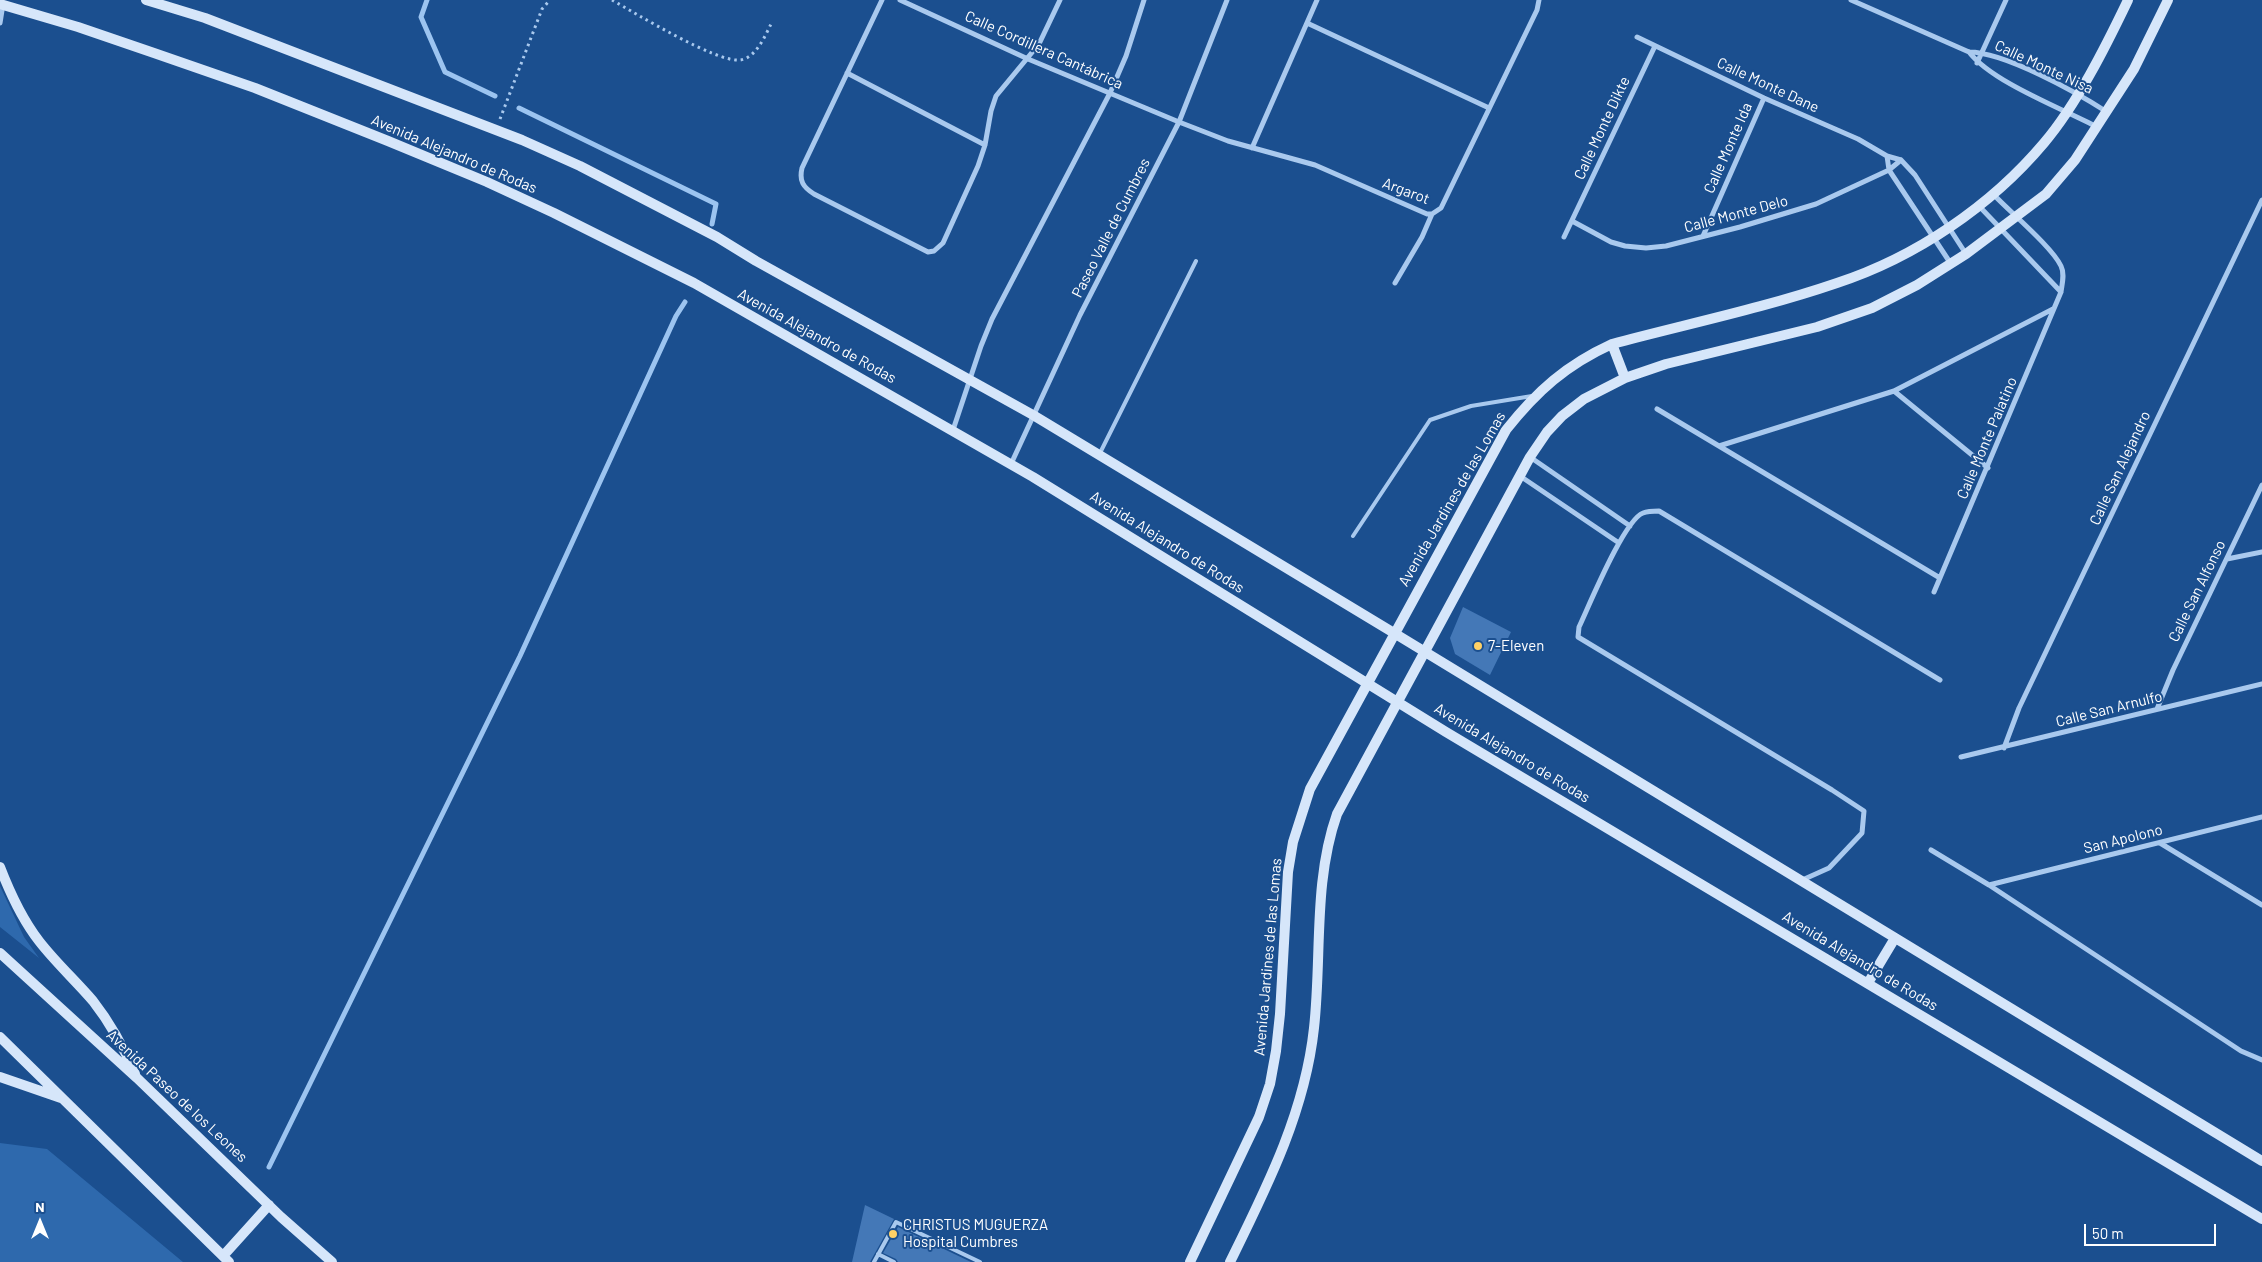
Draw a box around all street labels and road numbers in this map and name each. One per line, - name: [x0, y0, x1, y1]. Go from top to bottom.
- street label: Calle Cordillera Cantábrica: [962, 7, 1126, 93]
- street label: Calle Monte Nisa: [1992, 36, 2096, 98]
- street label: Calle Monte Dane: [1714, 53, 1822, 117]
- street label: Calle Monte Dikte: [1570, 74, 1634, 182]
- street label: Calle Monte Ida: [1700, 100, 1756, 196]
- street label: Avenida Alejandro de Rodas: [368, 111, 540, 197]
- street label: Paseo Valle de Cumbres: [1068, 155, 1154, 301]
- street label: Argarot: [1380, 174, 1432, 208]
- street label: Calle Monte Delo: [1682, 192, 1790, 236]
- street label: Avenida Alejandro de Rodas: [735, 285, 899, 387]
- street label: Calle Monte Palatino: [1953, 374, 2021, 502]
- street label: Calle San Alejandro: [2086, 408, 2154, 528]
- street label: Avenida Jardines de las Lomas: [1395, 409, 1509, 589]
- street label: Avenida Alejandro de Rodas: [1087, 487, 1247, 597]
- street label: Calle San Alfonso: [2165, 537, 2229, 645]
- street label: Calle San Arnulfo: [2054, 687, 2164, 731]
- street label: Avenida Alejandro de Rodas: [1431, 699, 1593, 807]
- street label: San Apolono: [2082, 821, 2164, 857]
- street label: Avenida Jardines de las Lomas: [1250, 857, 1286, 1057]
- street label: Avenida Alejandro de Rodas: [1779, 907, 1941, 1015]
- street label: Avenida Paseo de los Leones: [103, 1026, 251, 1166]

